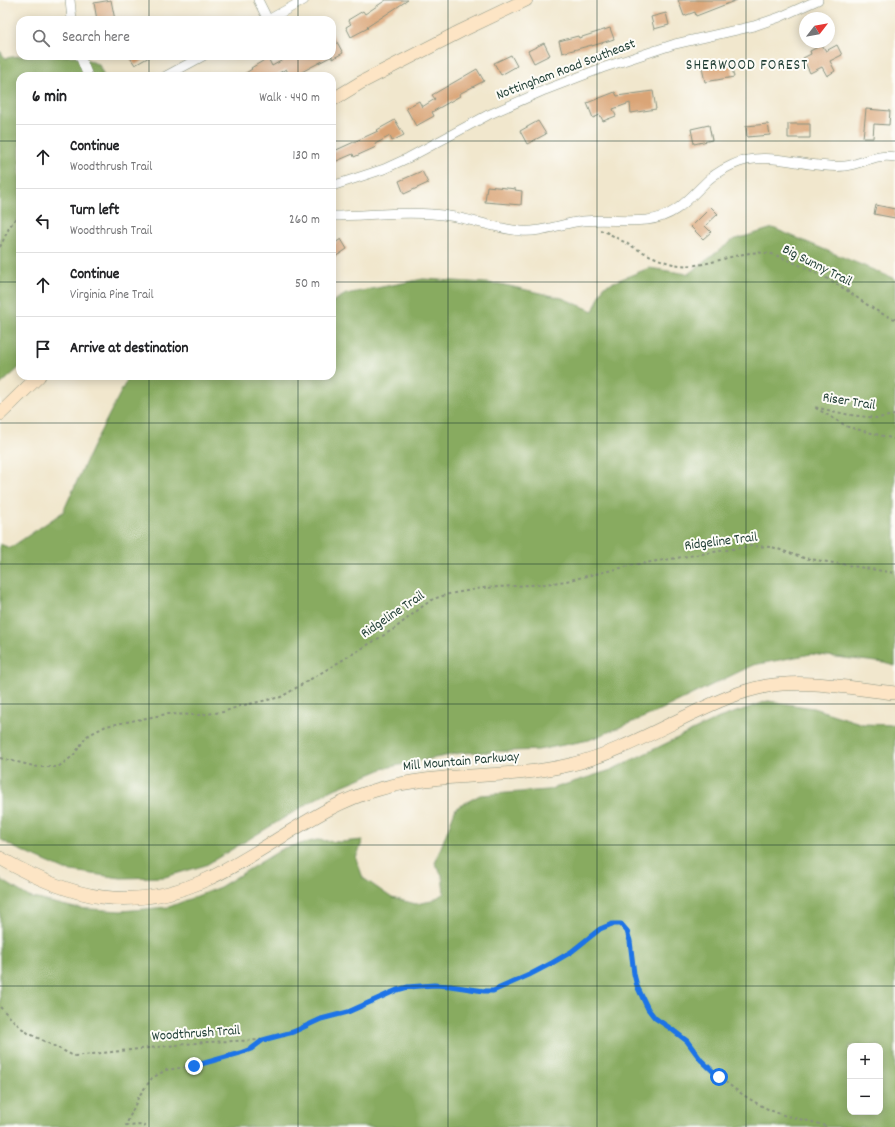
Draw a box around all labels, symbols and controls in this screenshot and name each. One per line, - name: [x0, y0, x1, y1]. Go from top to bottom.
- north arrow: [799, 12, 835, 48]
- search box: [16, 16, 336, 60]
- icon: search: [30, 27, 52, 49]
- text: Search here: [62, 27, 130, 49]
- street label: Nottingham Road Southeast: [493, 34, 639, 106]
- district label: SHERWOOD FOREST: [686, 55, 808, 77]
- text: 6 min: [32, 86, 67, 110]
- text: Walk · 440 m: [259, 89, 320, 108]
- text: Continue: [70, 136, 119, 158]
- icon: ahead: [32, 146, 54, 168]
- text: 130 m: [292, 147, 320, 166]
- text: Woodthrush Trail: [70, 158, 152, 177]
- text: Turn left: [70, 200, 119, 222]
- icon: left: [32, 210, 54, 232]
- text: 260 m: [289, 211, 320, 230]
- text: Woodthrush Trail: [70, 222, 152, 241]
- street label: Big Sunny Trail: [779, 240, 856, 292]
- text: Continue: [70, 264, 119, 286]
- icon: ahead: [32, 274, 54, 296]
- text: 50 m: [295, 275, 320, 294]
- text: Virginia Pine Trail: [70, 286, 154, 305]
- icon: arrive: [32, 338, 54, 360]
- text: Arrive at destination: [70, 338, 188, 360]
- street label: Riser Trail: [821, 388, 877, 416]
- street label: Ridgeline Trail: [683, 528, 759, 556]
- street label: Ridgeline Trail: [357, 586, 429, 644]
- street label: Mill Mountain Parkway: [402, 747, 520, 777]
- street label: Woodthrush Trail: [151, 1021, 242, 1047]
- map controls: [847, 1043, 883, 1115]
- button: +: [847, 1043, 883, 1079]
- route end: [185, 1057, 203, 1075]
- route start: [710, 1068, 728, 1086]
- button: −: [847, 1079, 883, 1115]

